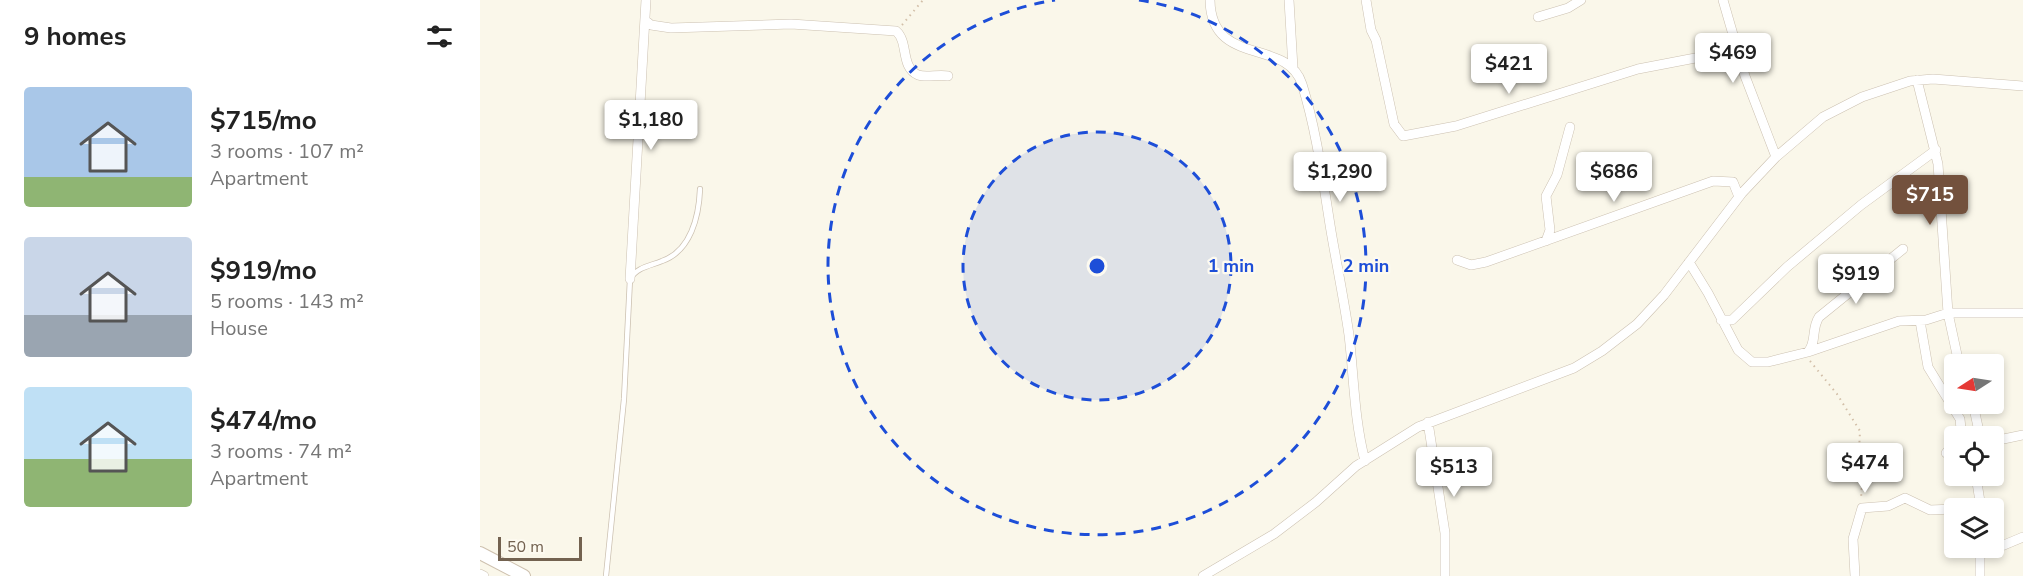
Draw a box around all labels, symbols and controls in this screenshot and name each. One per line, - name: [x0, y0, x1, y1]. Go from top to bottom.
- text: 9 homes: [24, 19, 126, 54]
- icon: filters: [423, 20, 456, 53]
- pin: $469: [1697, 33, 1769, 84]
- text: $469: [1709, 39, 1757, 66]
- pin: $421: [1473, 44, 1545, 95]
- text: $421: [1485, 50, 1533, 77]
- pin: $1,180: [602, 100, 700, 151]
- text: $715/mo: [210, 103, 317, 138]
- text: $1,180: [619, 106, 683, 133]
- icon: home: [72, 111, 144, 183]
- text: 3 rooms · 107 m²: [210, 138, 364, 165]
- pin: $1,290: [1291, 152, 1389, 203]
- pin: $686: [1578, 152, 1650, 203]
- text: $1,290: [1308, 158, 1372, 185]
- text: $686: [1590, 158, 1638, 185]
- text: Apartment: [210, 165, 308, 192]
- pin: $715: [1894, 175, 1966, 226]
- text: $715: [1906, 181, 1954, 208]
- text: $919/mo: [210, 253, 317, 288]
- text: 1 min: [1208, 254, 1254, 278]
- text: 2 min: [1343, 254, 1389, 278]
- pin: $919: [1820, 254, 1892, 305]
- centre of rings: [1087, 256, 1107, 276]
- text: $919: [1832, 260, 1880, 287]
- icon: home: [72, 261, 144, 333]
- text: 5 rooms · 143 m²: [210, 288, 364, 315]
- text: House: [210, 315, 268, 342]
- north arrow: [1944, 354, 2004, 414]
- map controls: [1944, 354, 2004, 558]
- text: $474/mo: [210, 403, 317, 438]
- icon: home: [72, 411, 144, 483]
- button: locate: [1944, 426, 2004, 486]
- text: 3 rooms · 74 m²: [210, 438, 352, 465]
- pin: $474: [1829, 443, 1901, 494]
- pin: $513: [1418, 447, 1490, 498]
- text: $474: [1841, 449, 1889, 476]
- text: $513: [1430, 453, 1478, 480]
- text: Apartment: [210, 465, 308, 492]
- button: layers: [1944, 498, 2004, 558]
- scale bar: [498, 534, 582, 562]
- text: 50 m: [507, 536, 544, 558]

